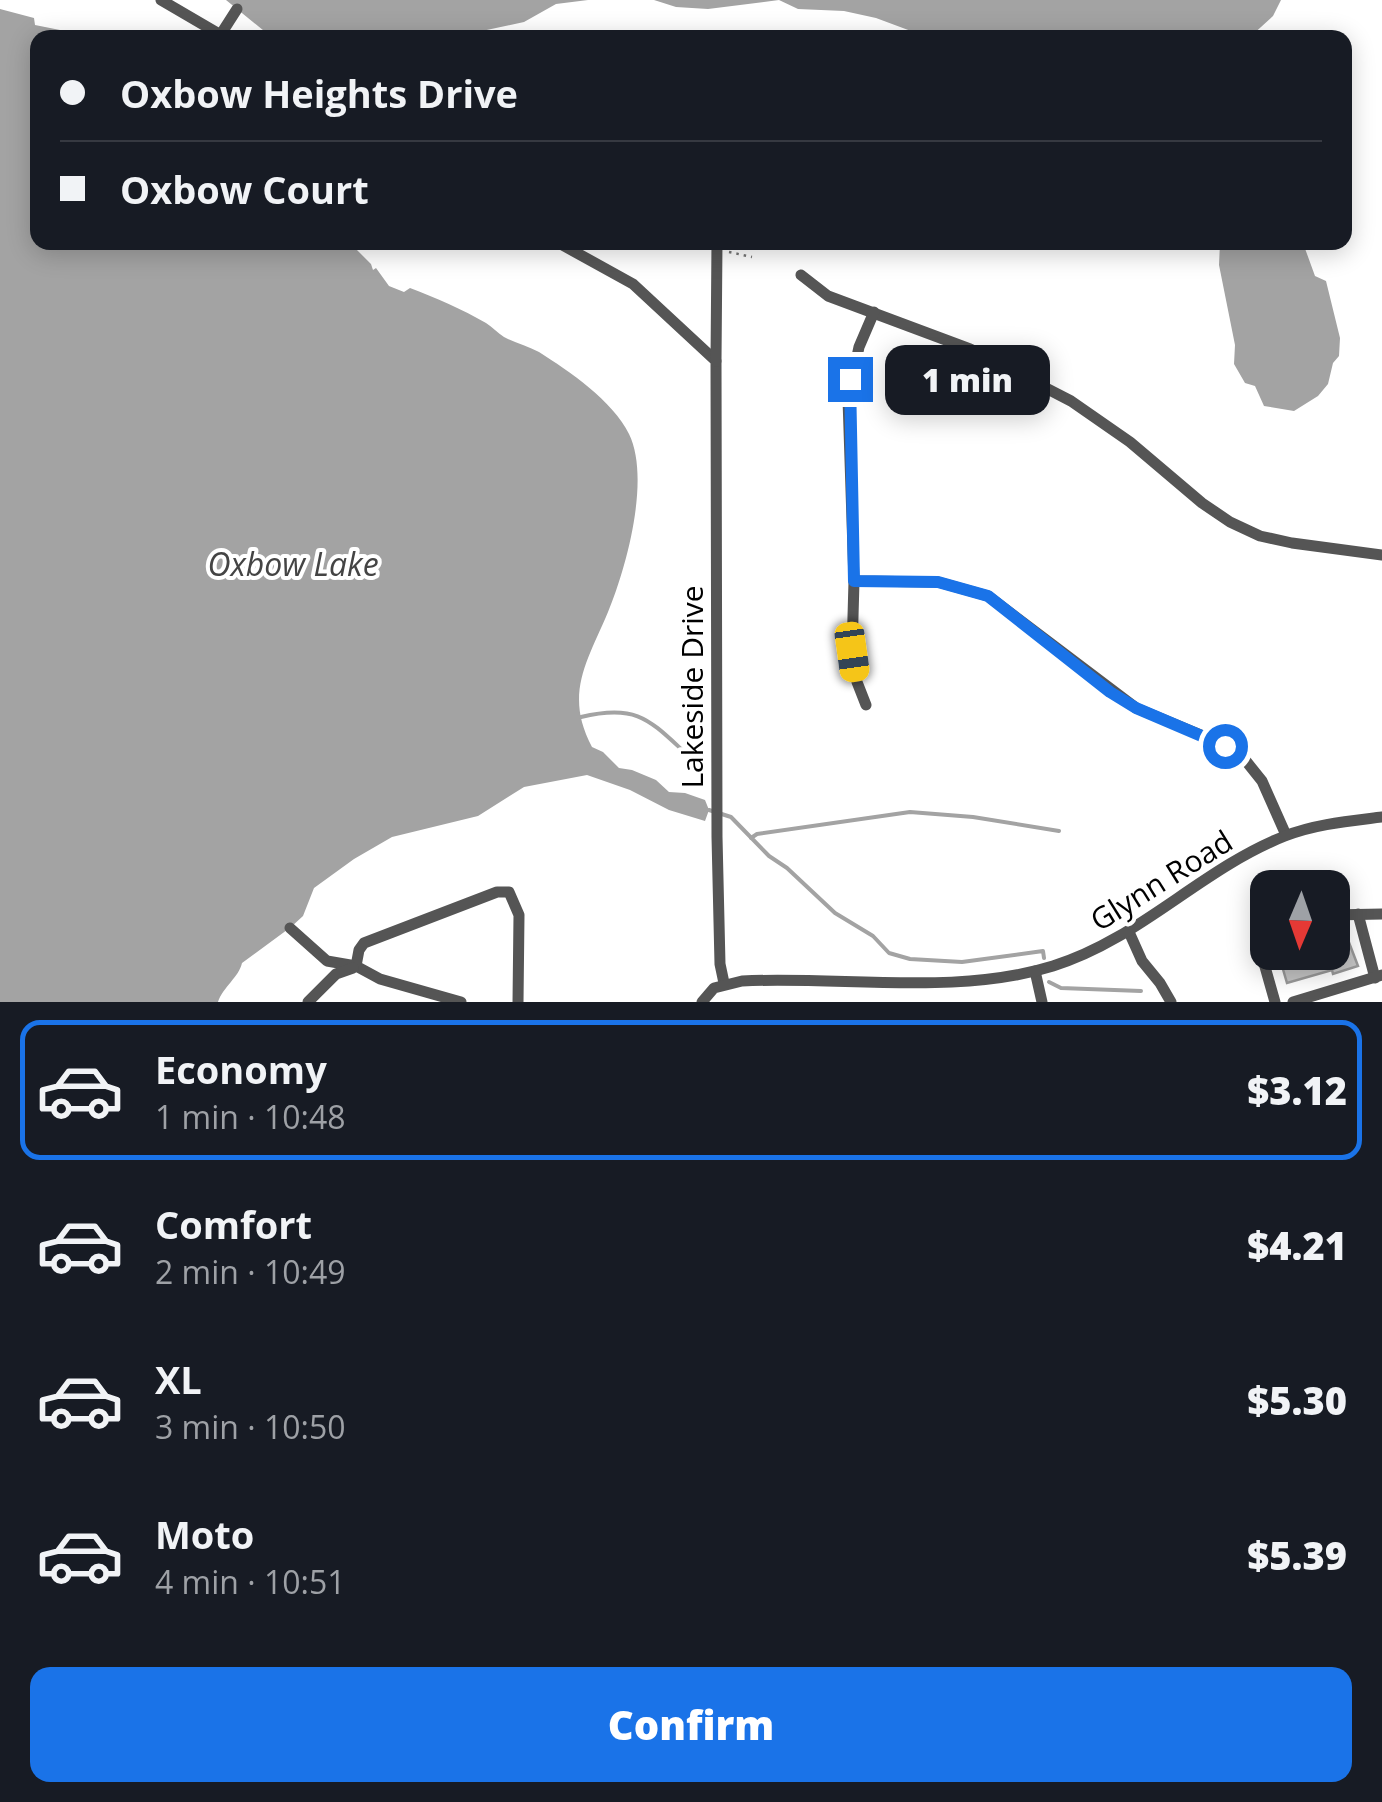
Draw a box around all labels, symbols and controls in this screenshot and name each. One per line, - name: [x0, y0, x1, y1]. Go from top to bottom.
- text: Oxbow Heights Drive: [120, 67, 518, 119]
- text: Oxbow Court: [120, 163, 369, 215]
- callout: 1 min: [885, 344, 1050, 414]
- route end: [828, 357, 873, 402]
- text: 1 min: [922, 358, 1013, 401]
- water label: Oxbow Lake: [207, 542, 379, 585]
- street label: Lakeside Drive: [671, 585, 712, 789]
- car: [833, 620, 871, 684]
- route start: [1203, 724, 1248, 769]
- street label: Glynn Road: [1082, 820, 1240, 940]
- north arrow: [1250, 870, 1350, 970]
- map controls: [1250, 870, 1350, 970]
- text: Economy: [155, 1043, 327, 1095]
- icon: car: [35, 1045, 125, 1135]
- text: $3.12: [1247, 1064, 1347, 1116]
- text: 1 min · 10:48: [155, 1095, 346, 1138]
- text: Comfort: [155, 1198, 312, 1250]
- icon: car: [35, 1200, 125, 1290]
- text: $4.21: [1247, 1219, 1347, 1271]
- text: 2 min · 10:49: [155, 1250, 346, 1293]
- text: XL: [155, 1353, 202, 1405]
- icon: car: [35, 1355, 125, 1445]
- text: $5.30: [1247, 1374, 1347, 1426]
- text: 3 min · 10:50: [155, 1405, 346, 1448]
- text: Moto: [155, 1508, 254, 1560]
- icon: car: [35, 1510, 125, 1600]
- text: $5.39: [1247, 1529, 1347, 1581]
- text: 4 min · 10:51: [155, 1560, 346, 1603]
- button: Confirm: [30, 1667, 1352, 1782]

